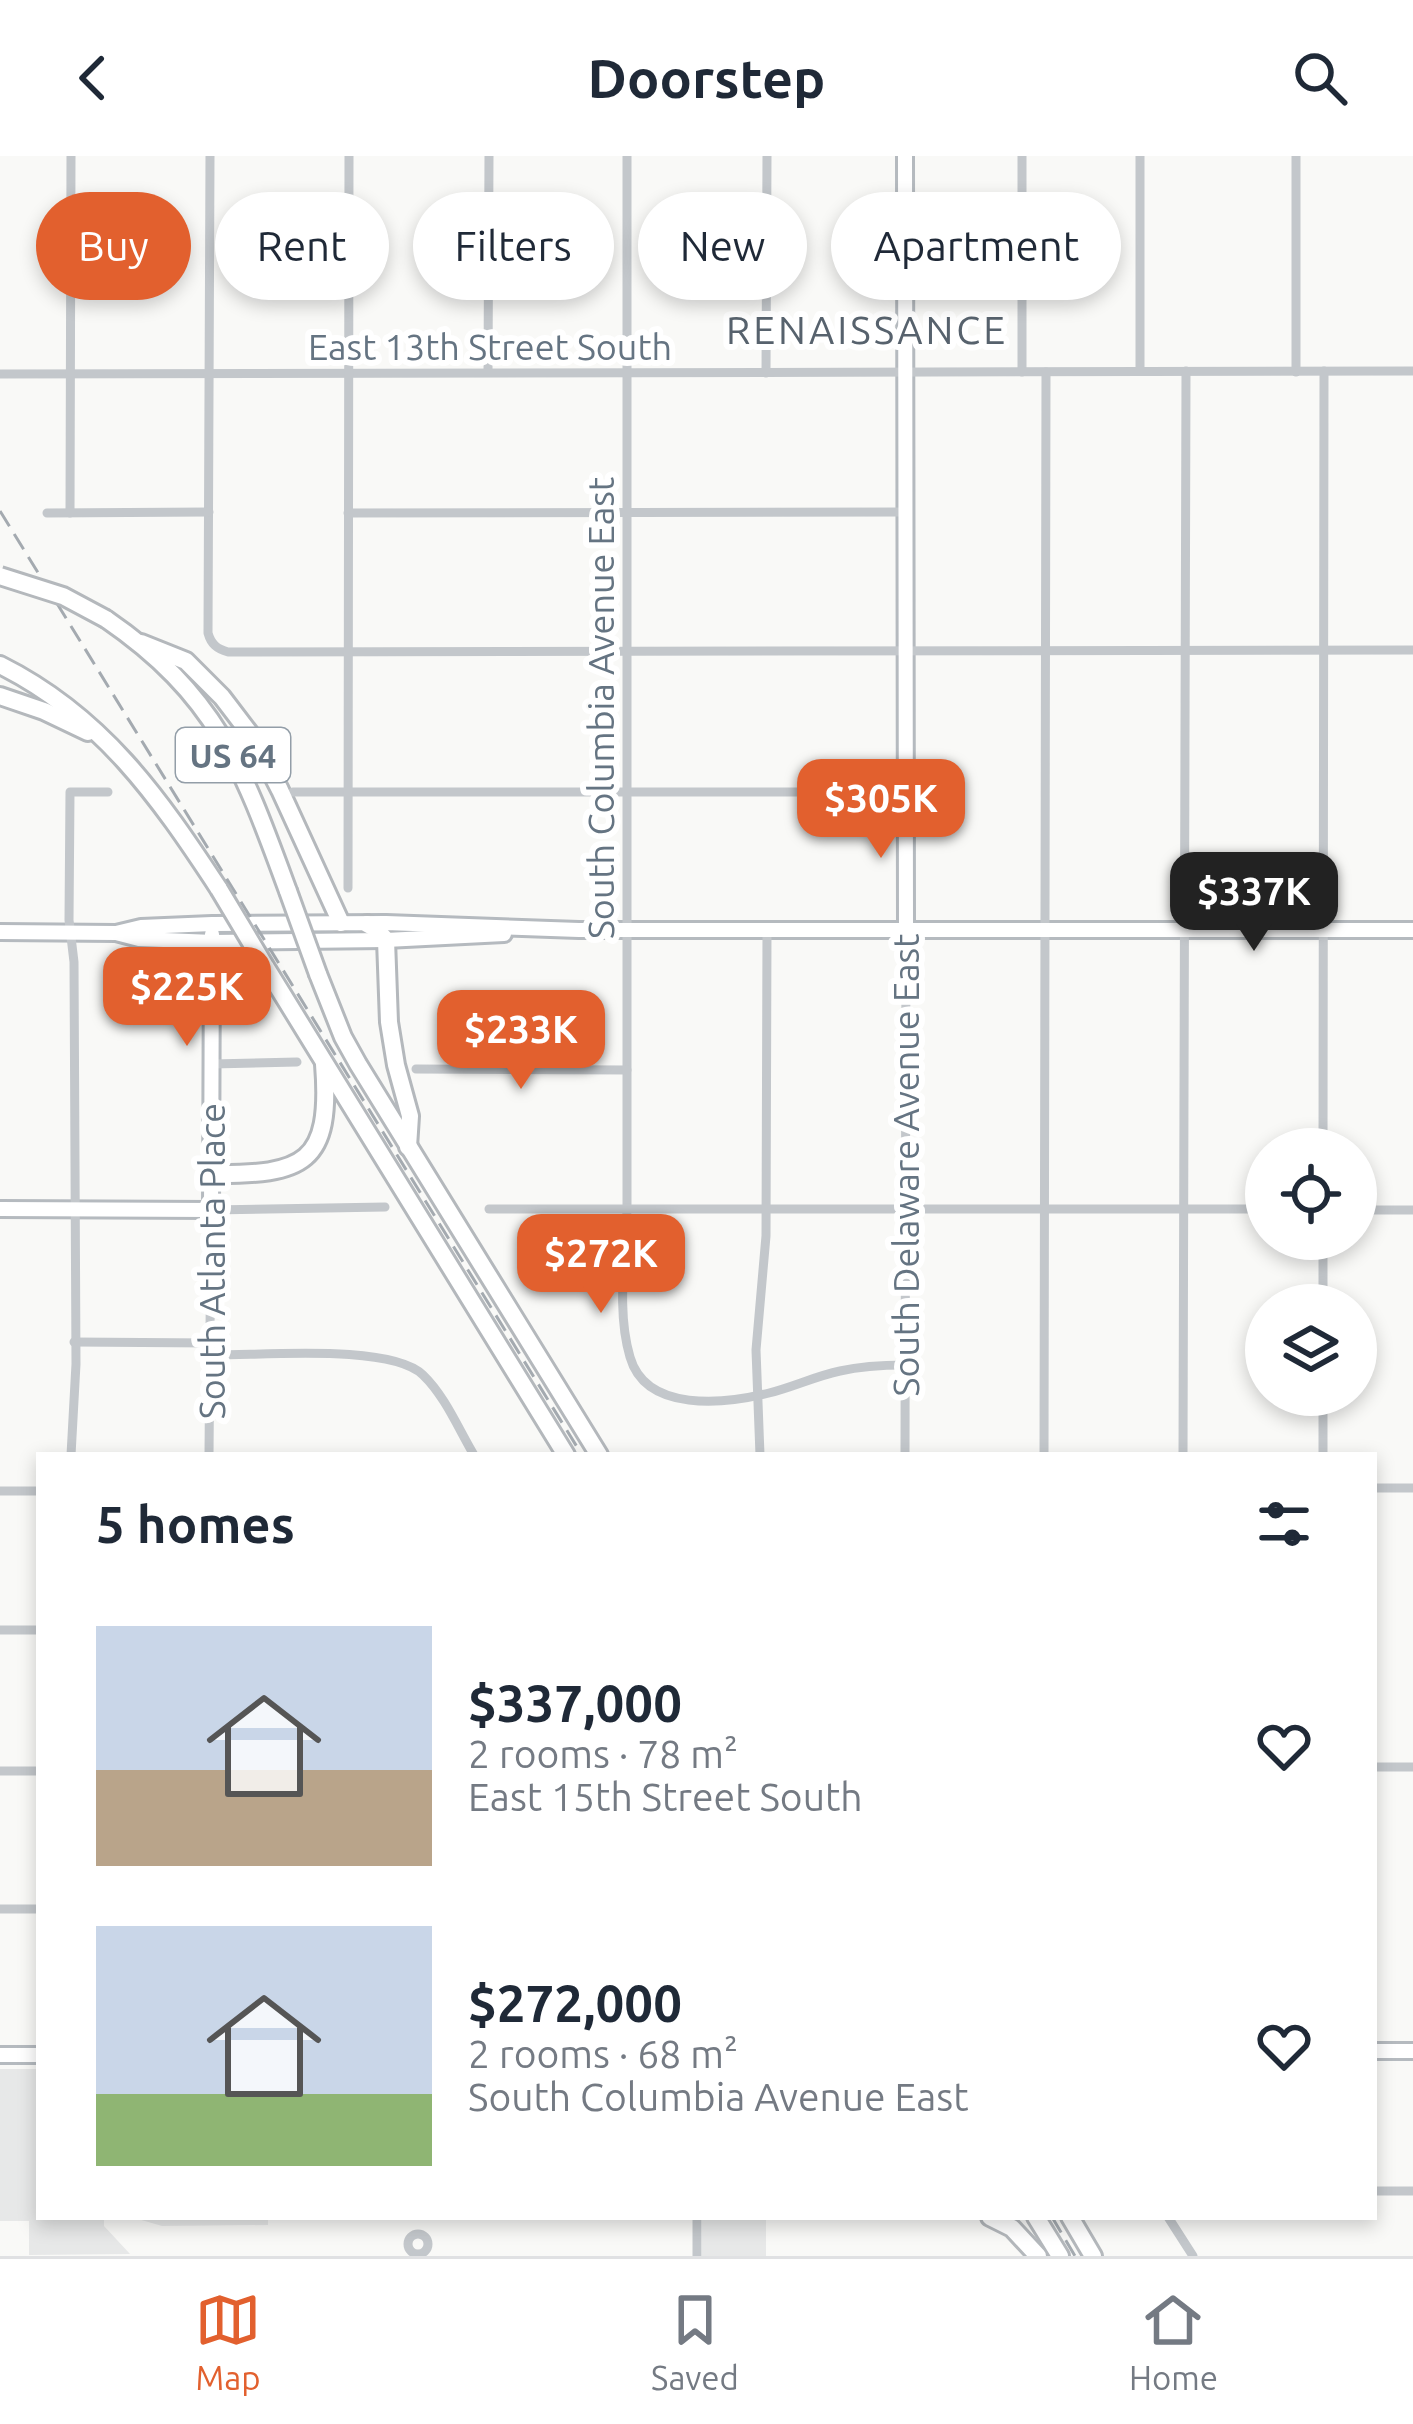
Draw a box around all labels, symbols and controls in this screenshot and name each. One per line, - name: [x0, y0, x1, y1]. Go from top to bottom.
- icon: back: [60, 45, 126, 111]
- icon: search: [1287, 45, 1353, 111]
- text: Doorstep: [588, 48, 825, 108]
- chip: Buy: [36, 192, 191, 300]
- chip: Rent: [215, 192, 389, 300]
- chip: Filters: [413, 192, 614, 300]
- chip: New: [638, 192, 807, 300]
- chip: Apartment: [831, 192, 1121, 300]
- district label: RENAISSANCE: [726, 308, 1008, 351]
- street label: East 13th Street South: [308, 326, 672, 367]
- street label: South Columbia Avenue East: [580, 477, 621, 939]
- road number: US 64: [176, 728, 290, 782]
- pin: $305K: [797, 759, 965, 861]
- text: $305K: [824, 776, 938, 819]
- pin: $337K: [1170, 852, 1338, 954]
- text: $337K: [1197, 869, 1311, 912]
- street label: South Delaware Avenue East: [885, 934, 926, 1396]
- pin: $225K: [103, 947, 271, 1049]
- text: $225K: [130, 964, 244, 1007]
- pin: $233K: [437, 990, 605, 1092]
- text: $233K: [464, 1007, 578, 1050]
- street label: South Atlanta Place: [191, 1103, 232, 1419]
- map controls: [1245, 1128, 1377, 1416]
- button: locate: [1245, 1128, 1377, 1260]
- pin: $272K: [517, 1214, 685, 1316]
- text: $272K: [544, 1231, 658, 1274]
- button: layers: [1245, 1284, 1377, 1416]
- icon: filters: [1251, 1491, 1317, 1557]
- text: 5 homes: [96, 1495, 295, 1553]
- icon: home: [192, 1674, 336, 1818]
- text: $337,000: [468, 1674, 682, 1732]
- icon: heart: [1251, 1713, 1317, 1779]
- text: 2 rooms · 78 m²: [468, 1732, 738, 1775]
- text: East 15th Street South: [468, 1775, 863, 1818]
- icon: home: [192, 1974, 336, 2118]
- text: $272,000: [468, 1974, 682, 2032]
- icon: heart: [1251, 2013, 1317, 2079]
- text: 2 rooms · 68 m²: [468, 2032, 738, 2075]
- text: South Columbia Avenue East: [468, 2075, 969, 2118]
- tab: Map: [195, 2287, 261, 2396]
- tab: Saved: [651, 2287, 739, 2396]
- tab: Home: [1129, 2287, 1218, 2396]

